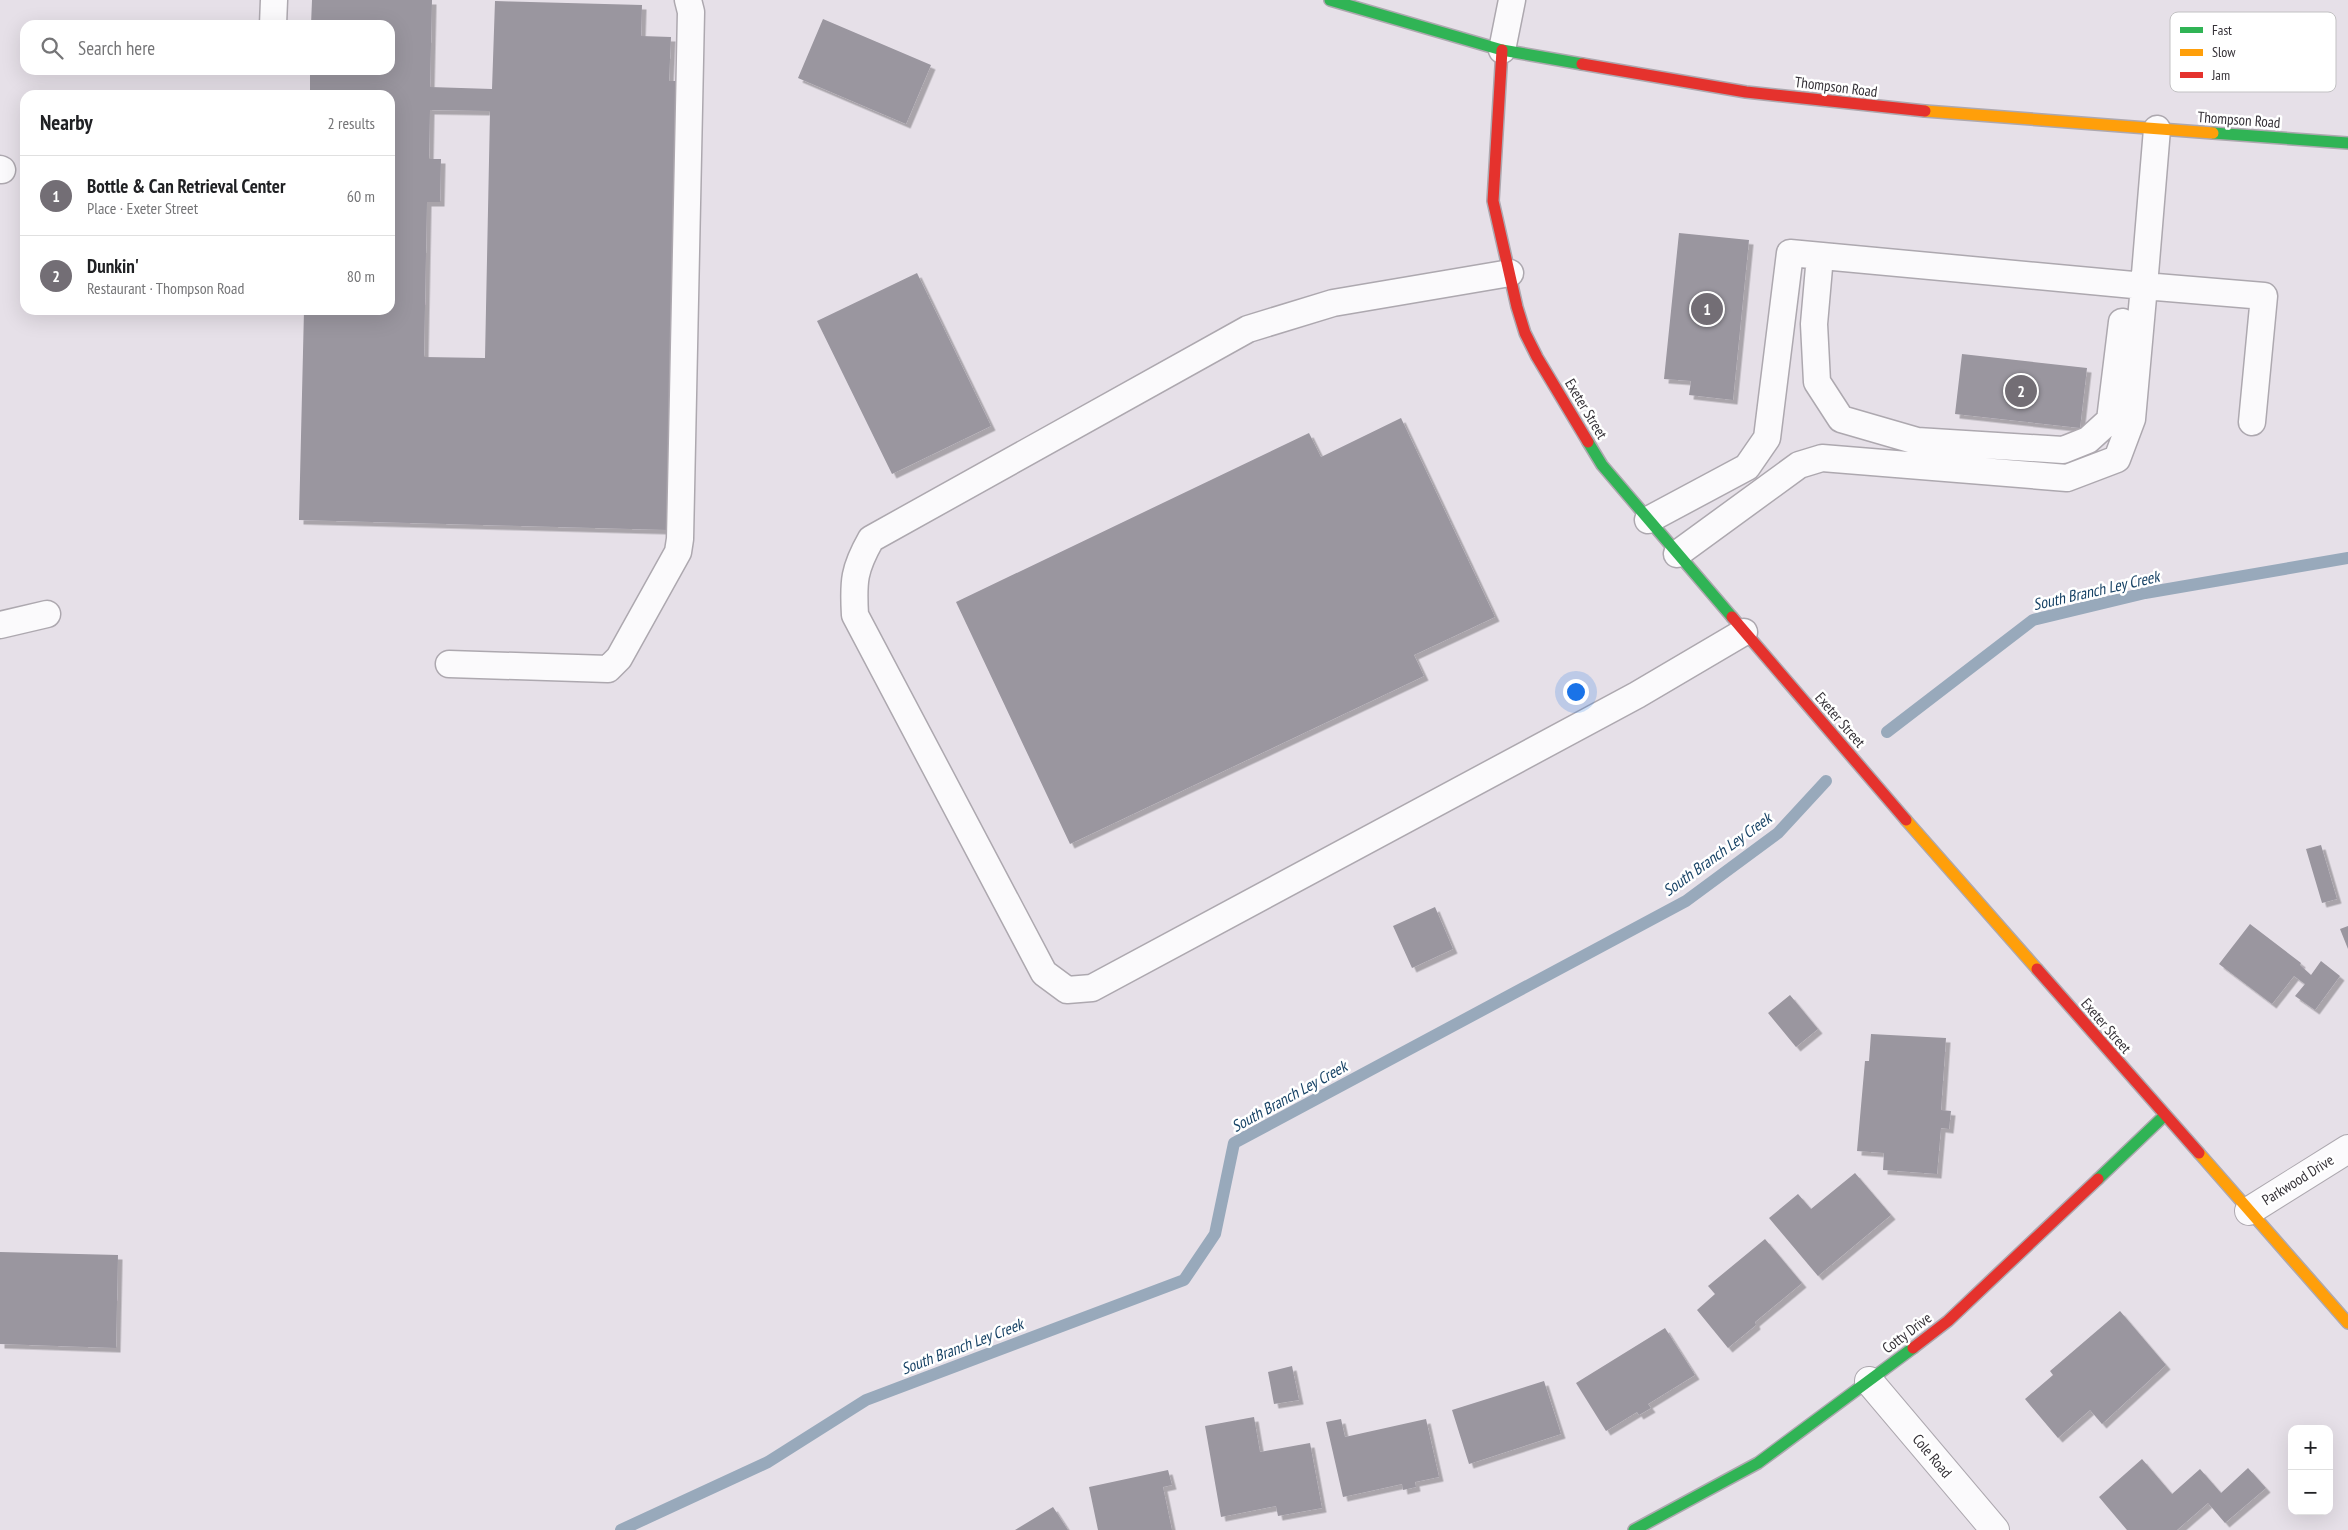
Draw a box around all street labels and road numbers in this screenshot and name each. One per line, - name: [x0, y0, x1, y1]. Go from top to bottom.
- street label: Thompson Road: [1794, 72, 1878, 101]
- street label: Thompson Road: [2197, 107, 2281, 132]
- street label: Exeter Street: [1561, 375, 1612, 442]
- street label: Exeter Street: [1811, 688, 1870, 751]
- street label: Exeter Street: [2077, 994, 2136, 1057]
- street label: Parkwood Drive: [2258, 1150, 2337, 1209]
- street label: Cotty Drive: [1878, 1308, 1935, 1357]
- street label: Cole Road: [1909, 1430, 1956, 1481]

